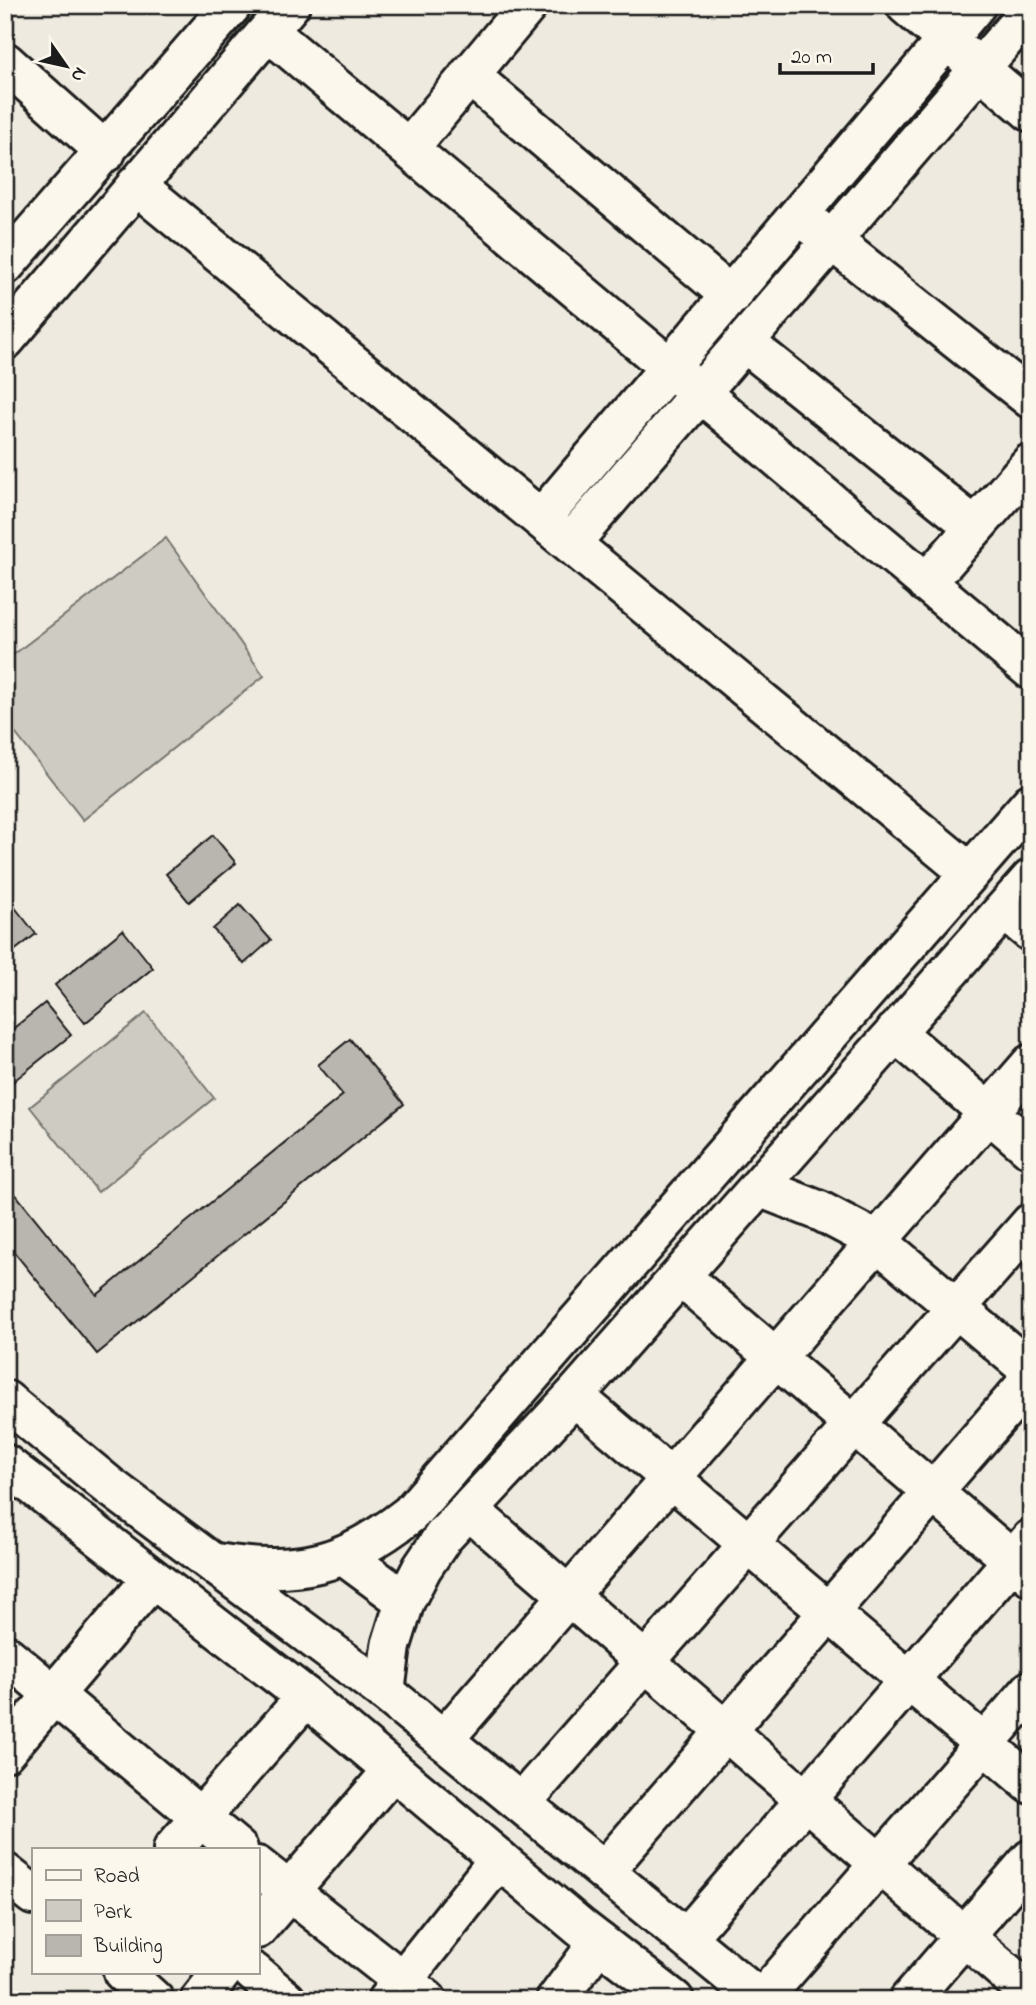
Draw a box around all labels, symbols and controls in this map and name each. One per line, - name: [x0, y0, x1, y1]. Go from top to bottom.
- north arrow: [32, 32, 102, 102]
- scale bar: [780, 32, 873, 76]
- text: 20 m: [791, 43, 832, 73]
- text: N: [63, 61, 93, 87]
- legend: [32, 1848, 259, 1974]
- text: Road: [94, 1862, 140, 1892]
- text: Park: [94, 1898, 133, 1928]
- text: Building: [93, 1932, 163, 1964]

